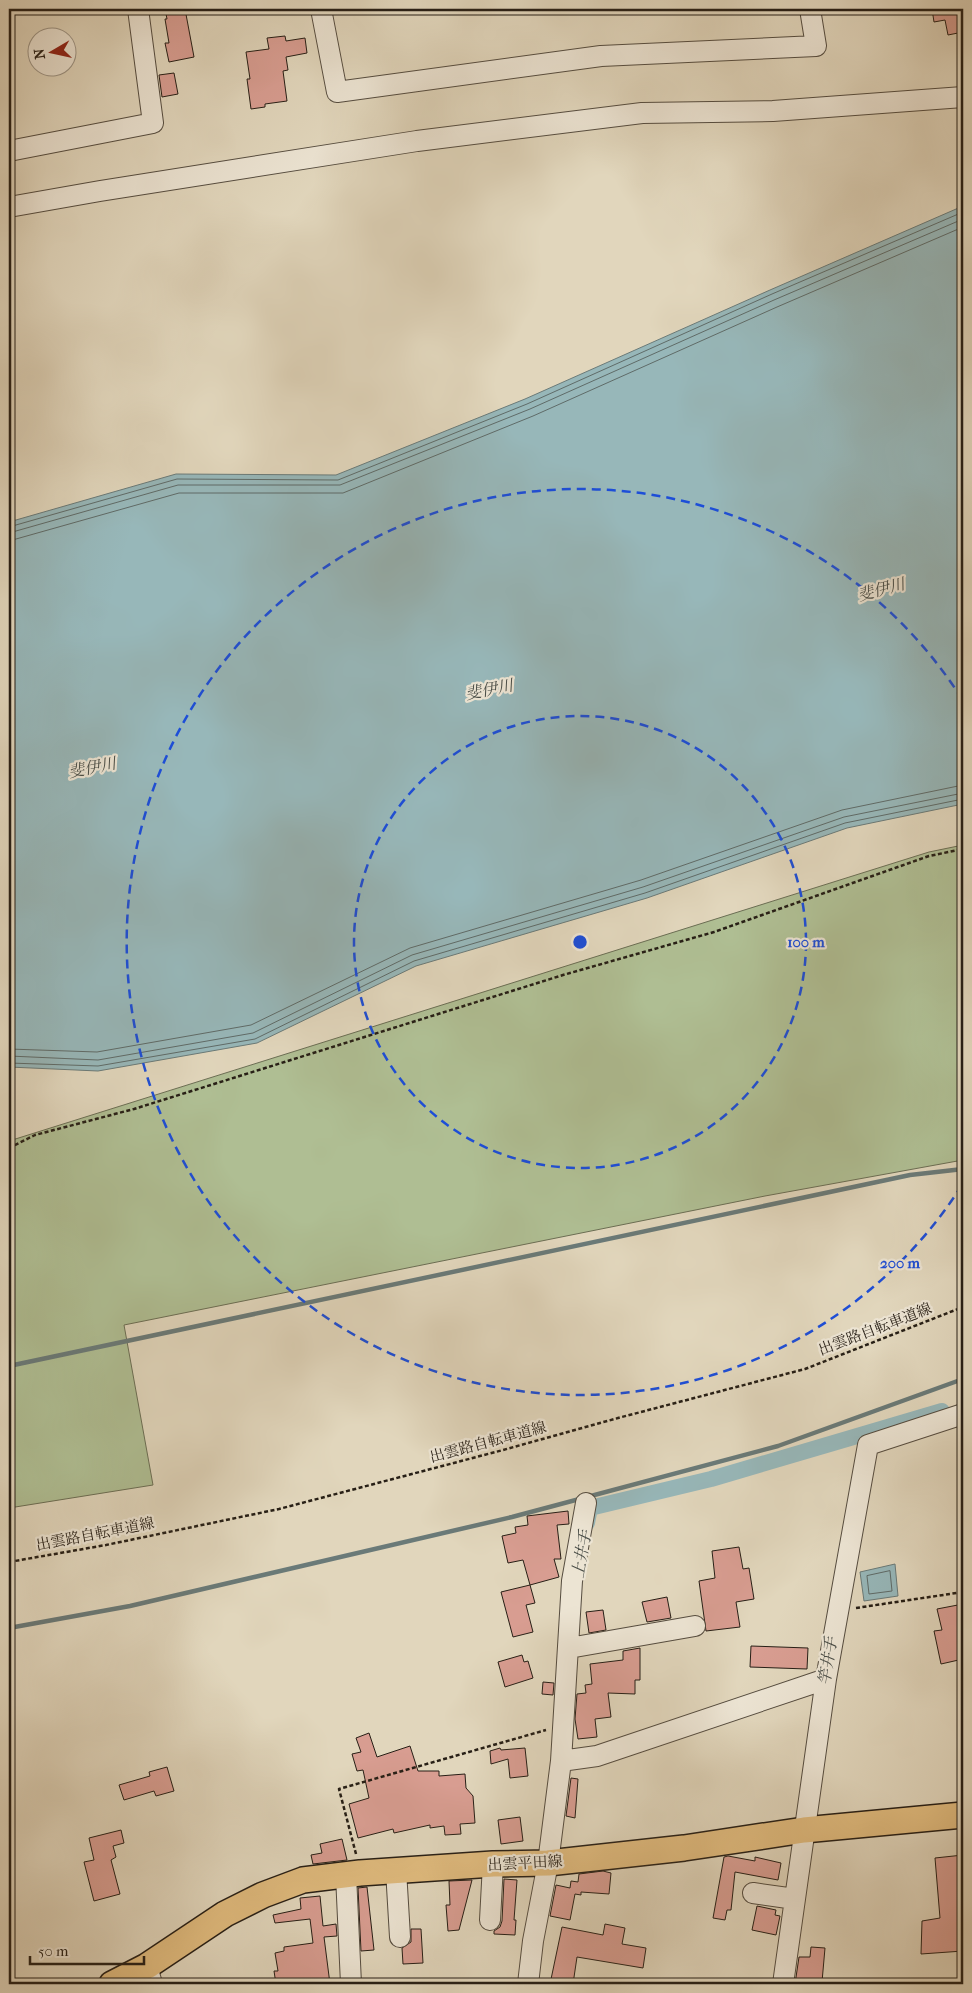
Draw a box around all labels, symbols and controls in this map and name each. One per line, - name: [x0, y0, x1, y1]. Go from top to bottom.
- north arrow: [28, 28, 78, 78]
- text: N: [30, 47, 49, 61]
- water label: 斐伊川: [855, 574, 909, 605]
- water label: 斐伊川: [464, 675, 516, 703]
- water label: 斐伊川: [67, 753, 119, 781]
- centre of rings: [571, 933, 589, 951]
- text: 100 m: [787, 933, 825, 951]
- text: 200 m: [880, 1254, 920, 1272]
- street label: 出雲路自転車道線: [816, 1299, 934, 1359]
- street label: 出雲路自転車道線: [428, 1418, 548, 1466]
- street label: 出雲路自転車道線: [34, 1514, 156, 1554]
- water label: 上井手: [568, 1528, 595, 1579]
- water label: 竿井手: [814, 1635, 841, 1686]
- street label: 出雲平田線: [487, 1852, 563, 1874]
- scale bar: [30, 1933, 144, 1965]
- text: 50 m: [38, 1942, 69, 1960]

